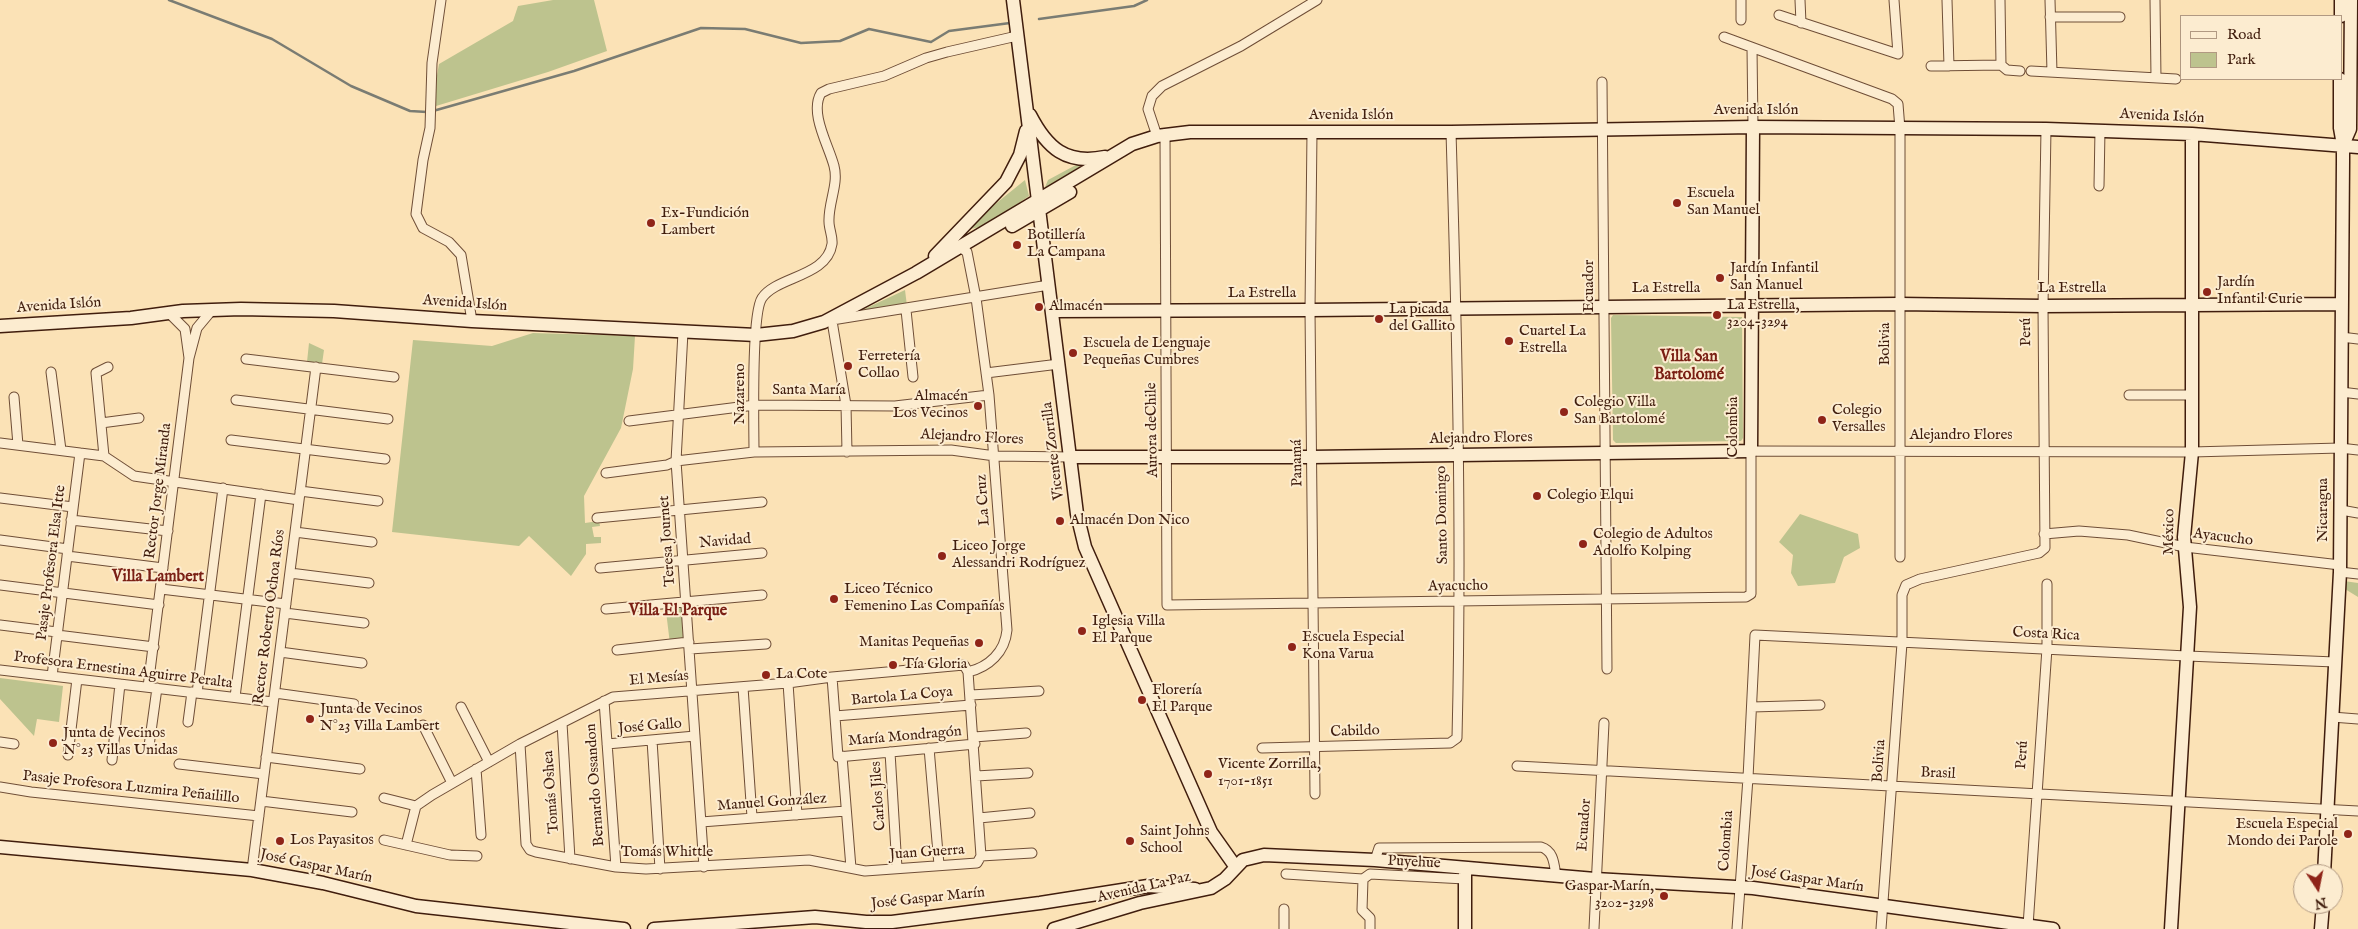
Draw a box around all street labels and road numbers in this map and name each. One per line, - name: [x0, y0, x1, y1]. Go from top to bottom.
- street label: Avenida Islón: [1714, 102, 1798, 120]
- street label: Avenida Islón: [2119, 106, 2205, 128]
- street label: Avenida Islón: [1309, 107, 1393, 125]
- street label: Ecuador: [1581, 260, 1599, 312]
- street label: La Estrella: [1632, 280, 1700, 298]
- street label: La Estrella: [2038, 280, 2106, 298]
- street label: La Estrella: [1228, 285, 1296, 303]
- street label: Avenida Islón: [422, 292, 508, 316]
- street label: Avenida Islón: [16, 294, 102, 318]
- street label: Perú: [2018, 318, 2036, 346]
- street label: Bolivia: [1877, 322, 1895, 366]
- street label: Nazareno: [732, 364, 750, 424]
- street label: Santa María: [772, 382, 846, 400]
- street label: Aurora deChile: [1143, 382, 1163, 478]
- street label: Colombia: [1725, 397, 1743, 457]
- street label: Vicente Zorrilla: [1039, 401, 1069, 501]
- street label: Rector Jorge Miranda: [142, 422, 176, 560]
- street label: Alejandro Flores: [920, 426, 1024, 450]
- street label: Alejandro Flores: [1909, 427, 2013, 445]
- street label: Alejandro Flores: [1429, 429, 1533, 449]
- street label: Panamá: [1289, 439, 1307, 487]
- street label: Santo Domingo: [1433, 466, 1453, 564]
- street label: La Cruz: [973, 474, 995, 526]
- street label: Nicaragua: [2315, 478, 2333, 542]
- street label: Pasaje Profesora Elsa Itte: [34, 484, 70, 642]
- street label: Teresa Journet: [656, 495, 680, 587]
- street label: México: [2161, 509, 2179, 555]
- street label: Ayacucho: [2192, 525, 2254, 551]
- street label: Rector Roberto Ochoa Ríos: [250, 528, 290, 706]
- street label: Navidad: [698, 531, 752, 553]
- street label: Ayacucho: [1428, 577, 1488, 597]
- street label: Costa Rica: [2012, 624, 2080, 646]
- street label: Profesora Ernestina Aguirre Peralta: [13, 649, 233, 693]
- street label: El Mesías: [628, 667, 690, 691]
- street label: Bartola La Coya: [851, 684, 953, 710]
- street label: José Gallo: [617, 715, 683, 739]
- street label: Cabildo: [1330, 722, 1380, 742]
- street label: Bernardo Ossandon: [583, 723, 609, 847]
- street label: María Mondragón: [847, 723, 963, 751]
- street label: Bolivia: [1870, 739, 1890, 783]
- street label: Perú: [2013, 740, 2033, 770]
- street label: Tomás Oshea: [540, 750, 564, 834]
- street label: Carlos Jiles: [868, 761, 890, 831]
- street label: Brasil: [1920, 764, 1956, 784]
- street label: Pasaje Profesora Luzmira Peñailillo: [22, 768, 240, 808]
- street label: Manuel González: [717, 790, 827, 816]
- street label: Ecuador: [1574, 798, 1596, 852]
- street label: Colombia: [1716, 810, 1738, 872]
- street label: Juan Guerra: [889, 841, 965, 865]
- street label: Tomás Whittle: [621, 844, 713, 862]
- street label: José Gaspar Marín: [258, 846, 374, 888]
- street label: Puyehue: [1387, 853, 1441, 873]
- street label: José Gaspar Marín: [1749, 863, 1865, 897]
- street label: Avenida La Paz: [1095, 869, 1193, 907]
- street label: José Gaspar Marín: [870, 884, 986, 914]

